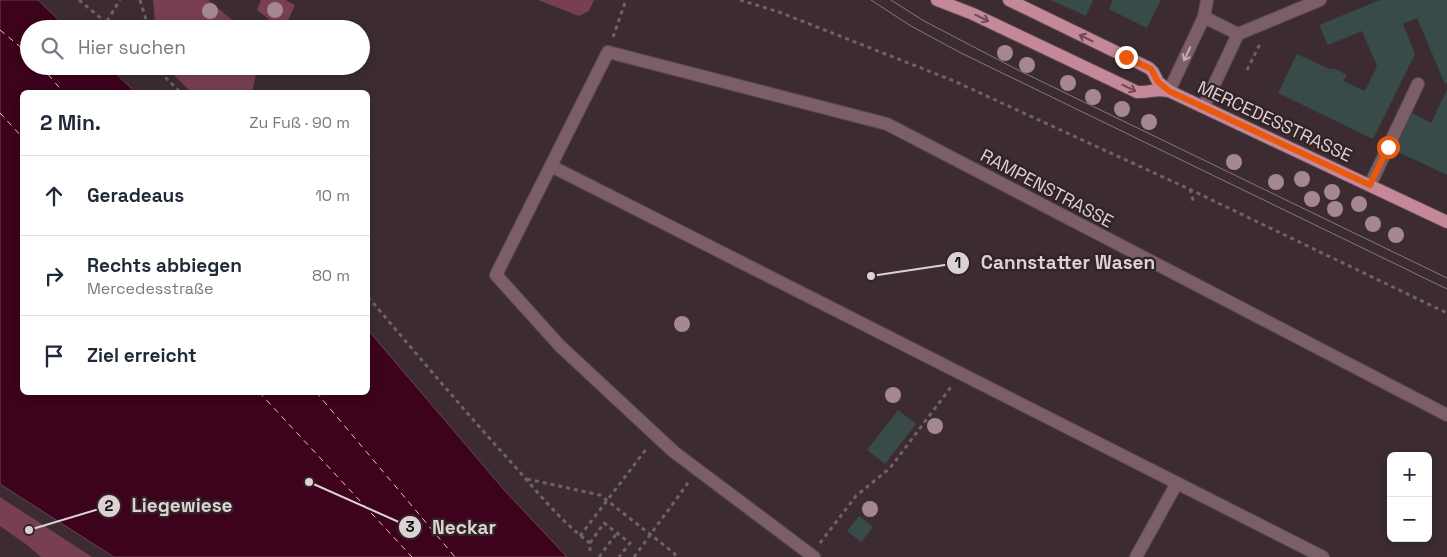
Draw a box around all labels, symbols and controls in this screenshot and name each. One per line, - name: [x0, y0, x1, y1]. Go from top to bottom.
- one-way arrow: [974, 14, 989, 24]
- search box: [20, 20, 370, 75]
- one-way arrow: [1079, 32, 1094, 42]
- icon: search: [38, 34, 66, 62]
- text: Hier suchen: [78, 35, 186, 60]
- route end: [1115, 46, 1138, 69]
- one-way arrow: [1181, 46, 1191, 61]
- street label: MERCEDESSTRASSE: [1194, 75, 1356, 167]
- one-way arrow: [1121, 84, 1136, 94]
- text: 2 Min.: [40, 109, 101, 136]
- text: Zu Fuß · 90 m: [249, 112, 350, 133]
- route start: [1377, 136, 1400, 159]
- street label: RAMPENSTRASSE: [977, 143, 1117, 233]
- icon: ahead: [40, 182, 68, 210]
- text: Geradeaus: [87, 183, 184, 208]
- text: 10 m: [315, 185, 350, 206]
- callout: Cannstatter Wasen: [945, 246, 1165, 280]
- text: Cannstatter Wasen: [981, 250, 1155, 275]
- text: Rechts abbiegen: [87, 253, 242, 278]
- text: 1: [955, 253, 961, 272]
- icon: right: [40, 262, 68, 290]
- text: 80 m: [312, 265, 350, 286]
- text: Mercedesstraße: [87, 278, 213, 299]
- icon: arrive: [40, 342, 68, 370]
- text: Ziel erreicht: [87, 343, 197, 368]
- map controls: [1387, 452, 1432, 542]
- button: +: [1387, 452, 1432, 497]
- callout: Liegewiese: [97, 489, 243, 523]
- text: Liegewiese: [131, 493, 233, 518]
- text: 2: [105, 496, 114, 515]
- button: −: [1387, 497, 1432, 542]
- callout: Neckar: [397, 510, 506, 544]
- text: Neckar: [432, 515, 496, 540]
- text: 3: [405, 517, 415, 536]

